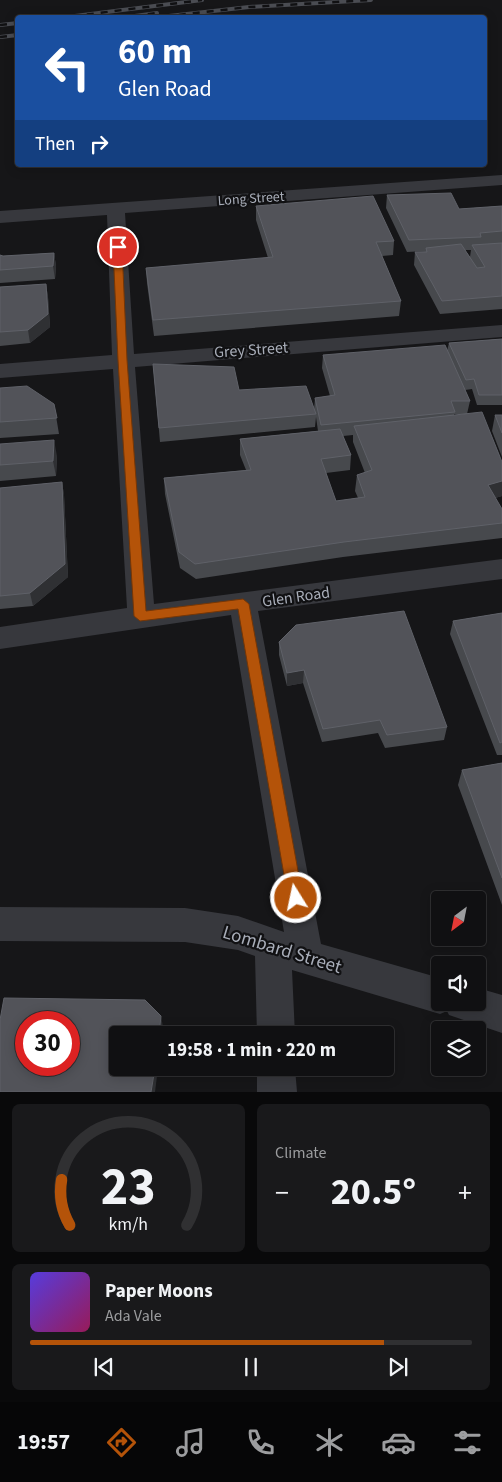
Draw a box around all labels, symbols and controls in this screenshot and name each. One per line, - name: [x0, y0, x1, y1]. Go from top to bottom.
- text: 60 m: [118, 27, 192, 77]
- icon: left: [35, 35, 100, 100]
- text: Glen Road: [118, 73, 212, 105]
- icon: right: [85, 130, 113, 158]
- text: Then: [35, 131, 75, 158]
- street label: Long Street: [217, 187, 285, 211]
- pin: [97, 226, 139, 268]
- icon: arrive: [104, 233, 132, 261]
- street label: Grey Street: [213, 336, 289, 364]
- street label: Glen Road: [261, 581, 331, 613]
- position arrow: [269, 871, 321, 923]
- north arrow: [431, 891, 486, 946]
- map controls: [431, 891, 486, 1076]
- street label: Lombard Street: [219, 919, 345, 981]
- button: sound: [431, 956, 486, 1011]
- speed limit sign: 30: [15, 1011, 80, 1076]
- button: layers: [431, 1021, 486, 1076]
- text: 19:58 · 1 min · 220 m: [167, 1037, 336, 1064]
- text: Climate: [275, 1142, 326, 1164]
- text: 23: [101, 1151, 156, 1225]
- text: 20.5°: [331, 1165, 416, 1219]
- text: −: [275, 1173, 289, 1213]
- text: +: [458, 1173, 472, 1213]
- text: km/h: [109, 1212, 148, 1237]
- text: Paper Moons: [105, 1278, 213, 1305]
- text: Ada Vale: [105, 1305, 162, 1327]
- icon: previous: [90, 1353, 118, 1381]
- icon: pause: [237, 1353, 265, 1381]
- icon: next: [384, 1353, 412, 1381]
- icon: directions: [104, 1425, 139, 1460]
- icon: music: [173, 1425, 208, 1460]
- icon: phone: [243, 1425, 278, 1460]
- icon: climate: [312, 1425, 347, 1460]
- icon: car: [381, 1425, 416, 1460]
- icon: filters: [450, 1425, 485, 1460]
- text: 19:57: [17, 1426, 70, 1458]

